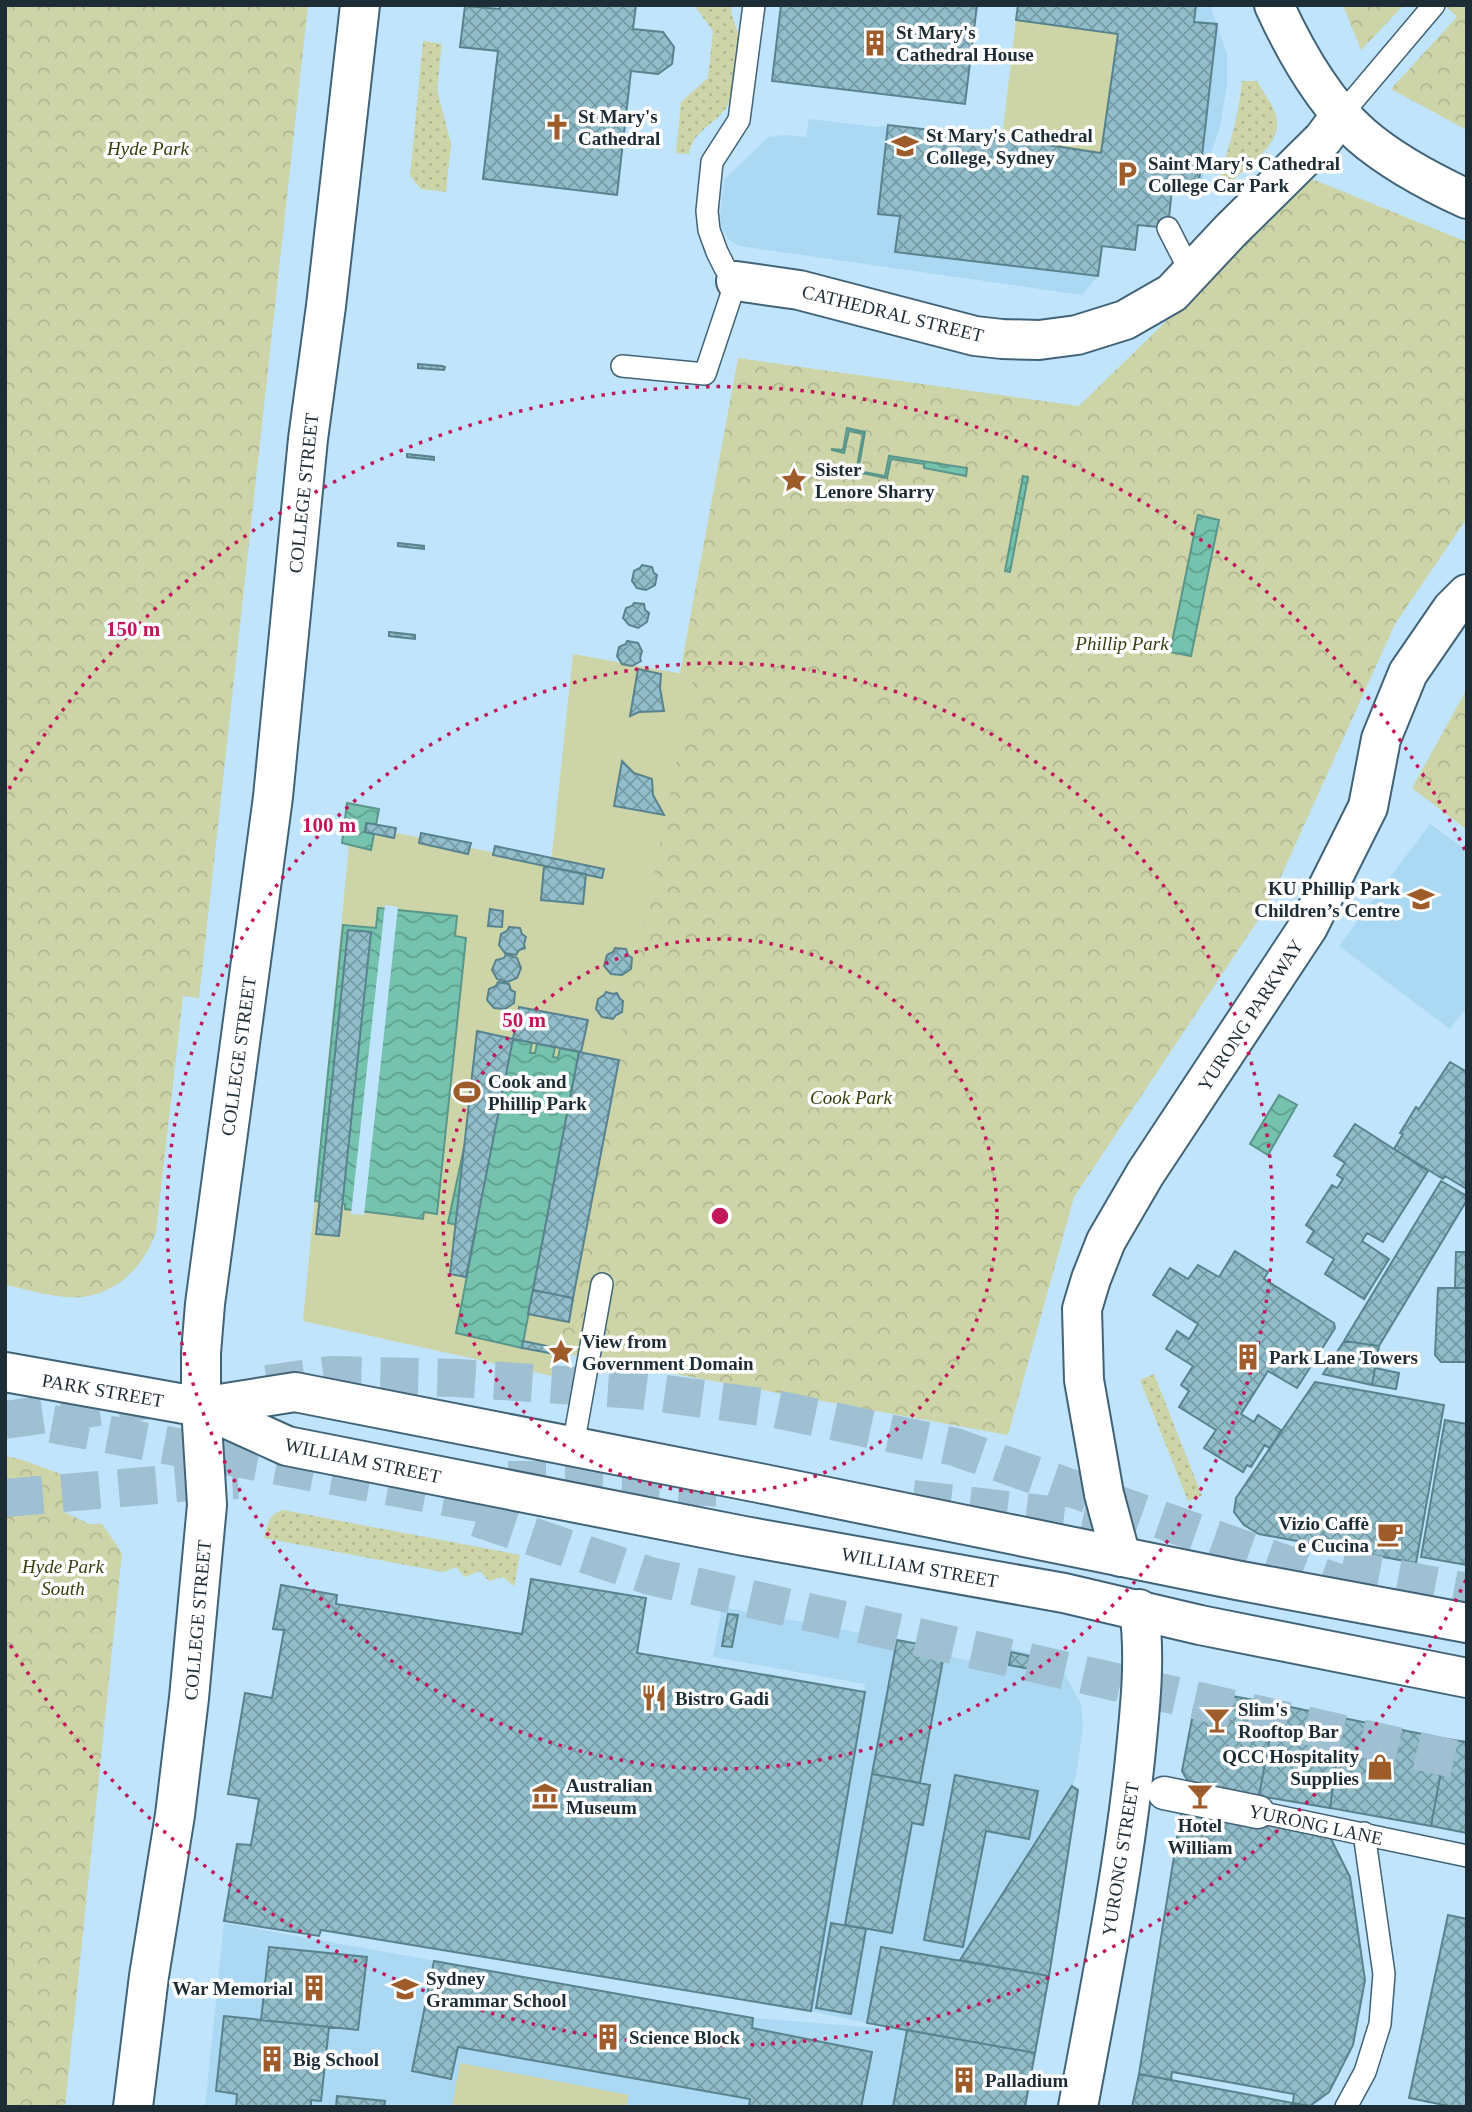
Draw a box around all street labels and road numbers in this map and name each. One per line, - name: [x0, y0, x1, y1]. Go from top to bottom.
- street label: CATHEDRAL STREET: [800, 281, 986, 346]
- street label: COLLEGE STREET: [285, 412, 322, 574]
- street label: YURONG PARKWAY: [1194, 935, 1307, 1095]
- street label: COLLEGE STREET: [217, 975, 260, 1137]
- street label: PARK STREET: [40, 1369, 166, 1412]
- street label: WILLIAM STREET: [283, 1434, 443, 1487]
- street label: COLLEGE STREET: [180, 1539, 215, 1701]
- street label: WILLIAM STREET: [840, 1543, 1000, 1592]
- street label: YURONG STREET: [1098, 1780, 1143, 1938]
- street label: YURONG LANE: [1247, 1800, 1385, 1849]

